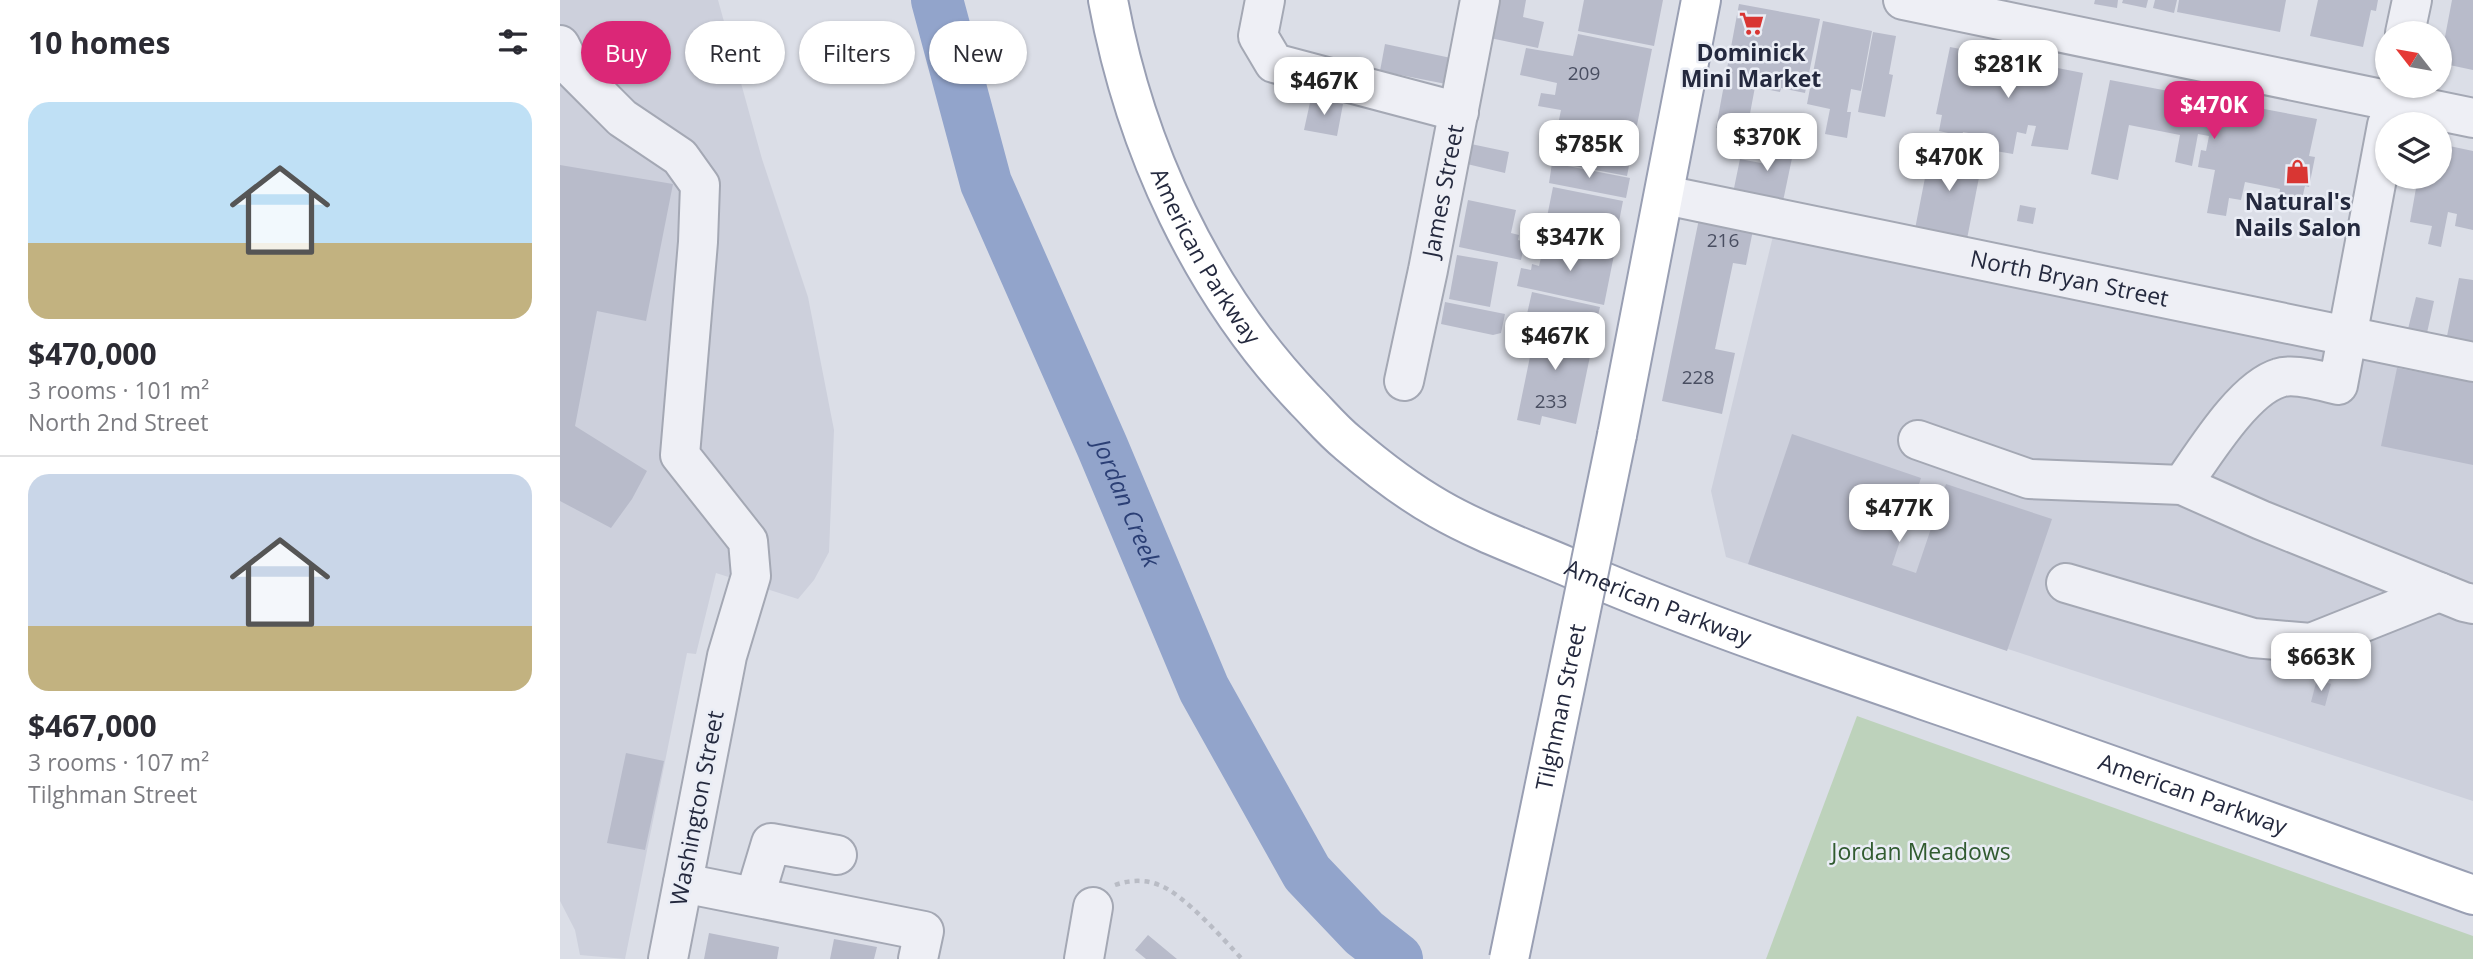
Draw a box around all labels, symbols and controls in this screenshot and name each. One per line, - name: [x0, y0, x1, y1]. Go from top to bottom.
- supermarket icon: Dominick Mini Market: [1737, 9, 1765, 37]
- chip: Buy: [581, 21, 671, 84]
- chip: Rent: [685, 21, 785, 84]
- chip: Filters: [799, 21, 915, 84]
- chip: New: [929, 21, 1027, 84]
- north arrow: [2375, 21, 2452, 98]
- map controls: [2375, 21, 2452, 189]
- text: 10 homes: [28, 22, 171, 63]
- icon: filters: [494, 23, 532, 61]
- place label: Dominick Mini Market: [1681, 36, 1821, 94]
- pin: $281K: [1959, 41, 2057, 100]
- text: $281K: [1974, 47, 2042, 79]
- pin: $467K: [1275, 58, 1373, 117]
- house number: 209: [1568, 60, 1600, 86]
- text: $467K: [1290, 64, 1358, 96]
- pin: $470K: [2165, 82, 2263, 141]
- text: $470K: [2180, 88, 2248, 120]
- button: layers: [2375, 112, 2452, 189]
- pin: $370K: [1718, 114, 1816, 173]
- pin: $785K: [1540, 120, 1638, 180]
- text: $370K: [1733, 120, 1801, 152]
- street label: James Street: [1413, 122, 1471, 262]
- text: $785K: [1555, 127, 1623, 159]
- pin: $470K: [1900, 134, 1998, 193]
- text: $470K: [1915, 140, 1983, 172]
- icon: home: [217, 147, 343, 273]
- shop icon: Natural's Nails Salon: [2284, 158, 2312, 186]
- street label: American Parkway: [1144, 163, 1269, 351]
- place label: Natural's Nails Salon: [2235, 185, 2361, 243]
- pin: $347K: [1521, 214, 1619, 273]
- text: $347K: [1536, 220, 1604, 252]
- house number: 216: [1707, 227, 1739, 253]
- street label: North Bryan Street: [1968, 242, 2172, 314]
- pin: $467K: [1506, 312, 1604, 372]
- text: $467K: [1521, 319, 1589, 351]
- text: $470,000: [28, 333, 157, 374]
- house number: 228: [1682, 364, 1714, 390]
- text: 3 rooms · 101 m²: [28, 374, 209, 406]
- house number: 233: [1535, 388, 1567, 414]
- text: North 2nd Street: [28, 406, 208, 438]
- water label: Jordan Creek: [1084, 430, 1169, 573]
- pin: $477K: [1850, 484, 1948, 544]
- text: $477K: [1865, 491, 1933, 523]
- icon: home: [217, 519, 343, 645]
- street label: American Parkway: [1560, 550, 1757, 653]
- street label: Tilghman Street: [1527, 621, 1593, 793]
- pin: $663K: [2272, 634, 2370, 693]
- text: $663K: [2287, 640, 2355, 672]
- text: $467,000: [28, 705, 157, 746]
- street label: Washington Street: [661, 708, 731, 908]
- street label: American Parkway: [2094, 745, 2292, 842]
- text: 3 rooms · 107 m²: [28, 746, 209, 778]
- text: Tilghman Street: [28, 778, 197, 810]
- park label: Jordan Meadows: [1829, 835, 2011, 867]

